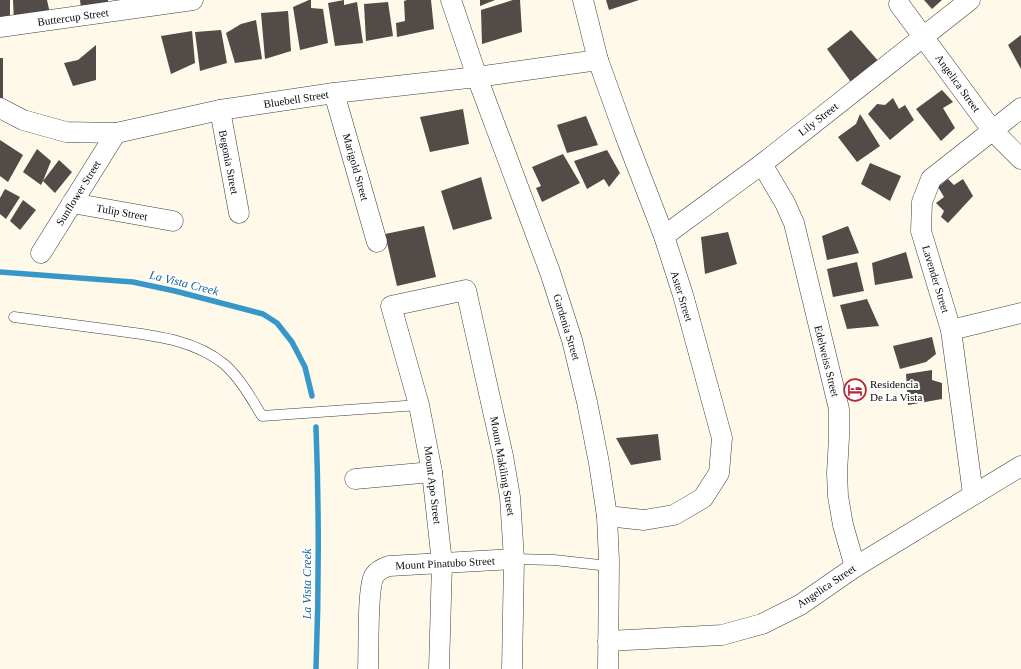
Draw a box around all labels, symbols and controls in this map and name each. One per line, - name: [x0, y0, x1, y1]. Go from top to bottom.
- street label: Buttercup Street: [37, 6, 109, 28]
- street label: Angelica Street: [933, 52, 983, 114]
- street label: Bluebell Street: [263, 88, 329, 110]
- street label: Lily Street: [796, 100, 840, 138]
- street label: Begonia Street: [217, 129, 241, 195]
- street label: Marigold Street: [341, 132, 371, 202]
- street label: Sunflower Street: [53, 158, 103, 228]
- street label: Tulip Street: [95, 202, 149, 222]
- street label: Lavender Street: [920, 244, 952, 314]
- water label: La Vista Creek: [147, 267, 221, 299]
- street label: Aster Street: [669, 269, 695, 323]
- street label: Gardenia Street: [551, 292, 583, 362]
- street label: Edelweiss Street: [812, 324, 842, 398]
- hotel icon: Residencia De La Vista: [842, 377, 868, 403]
- place label: Residencia De La Vista: [870, 378, 922, 403]
- street label: Mount Makiling Street: [488, 415, 518, 517]
- street label: Mount Apo Street: [422, 445, 444, 525]
- water label: La Vista Creek: [300, 548, 314, 620]
- street label: Mount Pinatubo Street: [395, 554, 495, 572]
- street label: Angelica Street: [794, 562, 858, 610]

